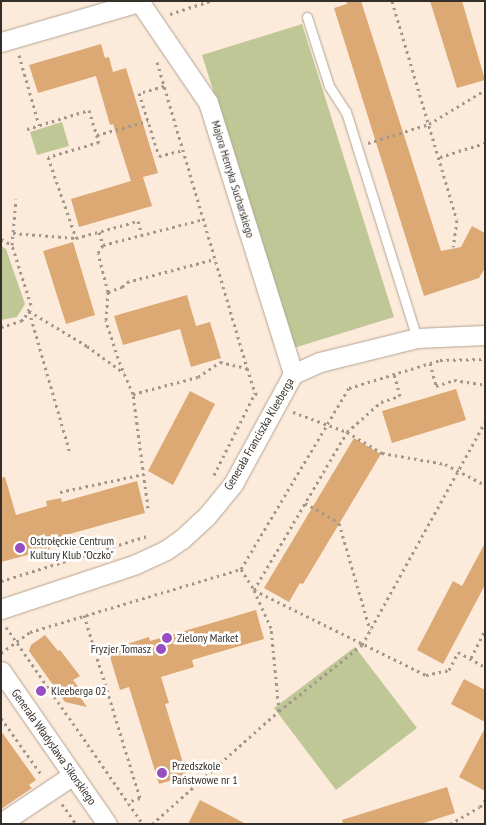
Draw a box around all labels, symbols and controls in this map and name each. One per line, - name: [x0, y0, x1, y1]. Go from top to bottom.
- street label: Majora Henryka Sucharskiego: [208, 119, 258, 239]
- street label: Generała Franciszka Kleeberga: [221, 375, 297, 493]
- place label: Ostrołęckie Centrum Kultury Klub "Oczko": [30, 534, 115, 562]
- marker: Ostrołęckie Centrum Kultury Klub "Oczko": [14, 542, 26, 554]
- place label: Zielony Market: [177, 631, 239, 645]
- marker: Zielony Market: [161, 632, 173, 644]
- place label: Fryzjer Tomasz: [90, 642, 151, 656]
- marker: Fryzjer Tomasz: [155, 643, 167, 655]
- place label: Kleeberga 02: [51, 684, 106, 698]
- marker: Kleeberga 02: [35, 685, 47, 697]
- street label: Generała Władysława Sikorskiego: [9, 686, 99, 808]
- place label: Przedszkole Państwowe nr 1: [172, 759, 238, 787]
- marker: Przedszkole Państwowe nr 1: [156, 767, 168, 779]

